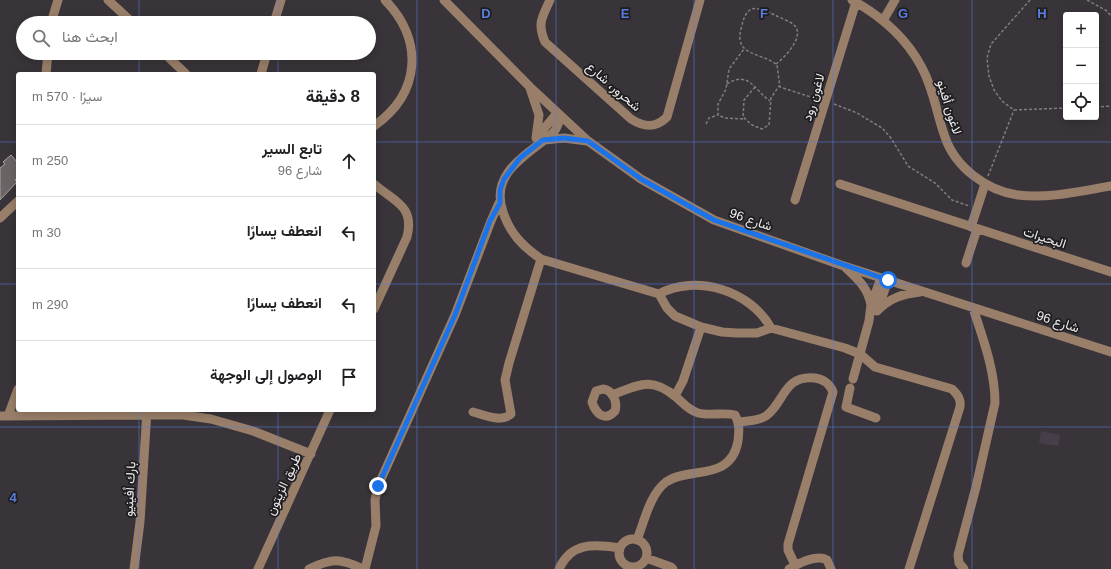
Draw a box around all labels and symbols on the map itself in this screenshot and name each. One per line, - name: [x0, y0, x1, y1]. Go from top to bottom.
- text: D: [481, 6, 491, 21]
- text: E: [621, 6, 630, 21]
- text: F: [760, 6, 768, 21]
- text: G: [898, 6, 908, 21]
- text: H: [1037, 6, 1047, 21]
- street label: شحرور، شارع: [582, 59, 644, 116]
- street label: لاغون رود: [799, 72, 829, 123]
- street label: لاغون أفينو: [933, 78, 965, 137]
- street label: شارع 96: [727, 205, 774, 236]
- street label: البحيرات: [1021, 224, 1068, 252]
- route start: [879, 271, 897, 289]
- street label: شارع 96: [1034, 308, 1081, 337]
- street label: طريق الزيتون: [263, 451, 305, 518]
- street label: بارك أفينيو: [121, 461, 139, 517]
- route end: [369, 477, 387, 495]
- text: 4: [9, 490, 17, 505]

